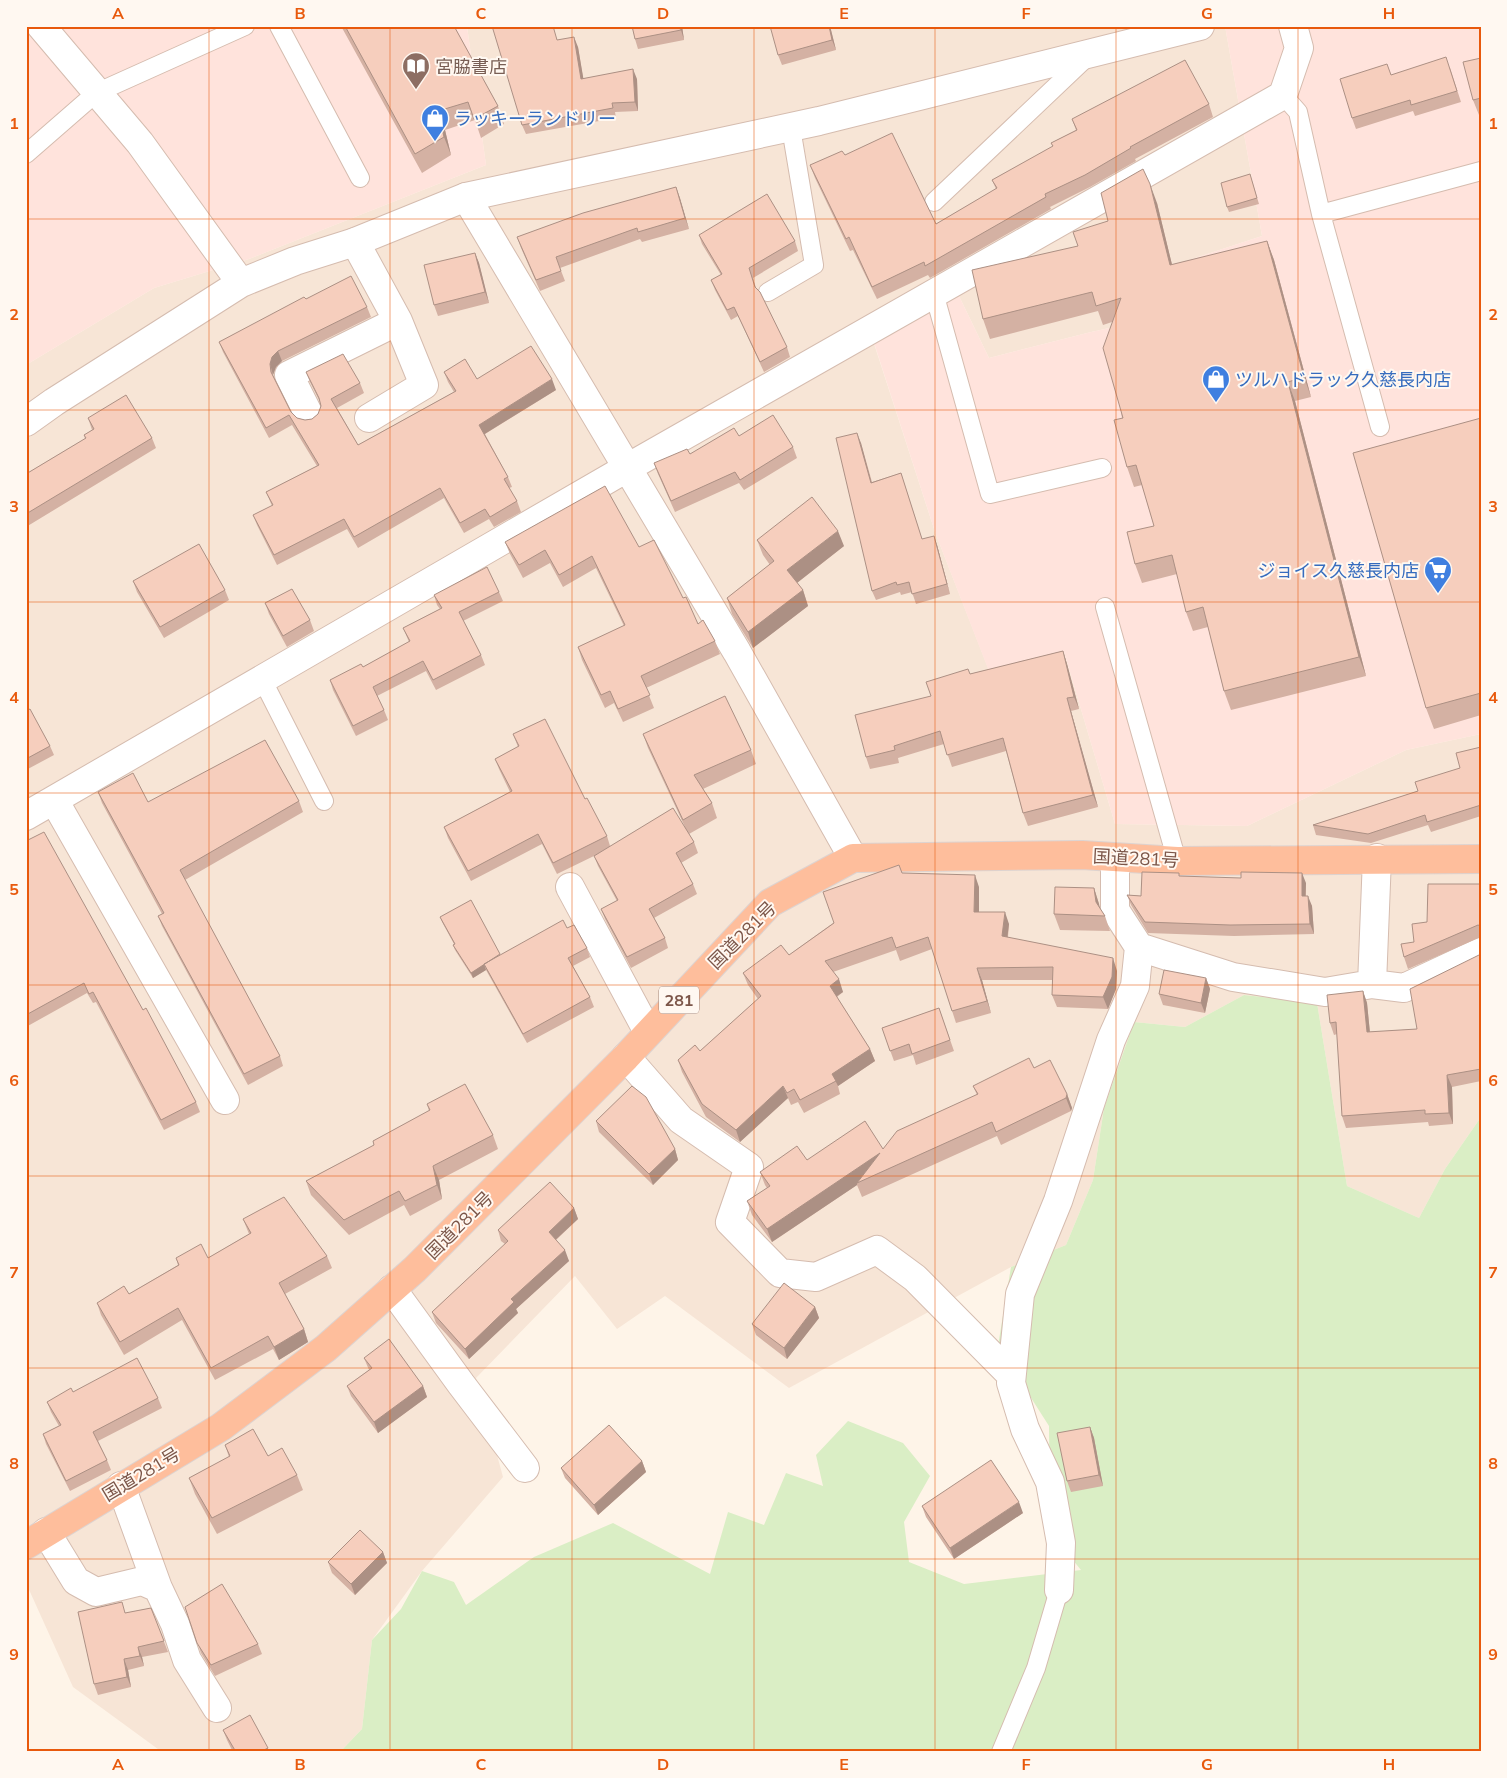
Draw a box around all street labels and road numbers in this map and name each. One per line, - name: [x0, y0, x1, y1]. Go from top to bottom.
- street label: 国道281号: [1092, 844, 1180, 872]
- street label: 国道281号: [703, 896, 781, 974]
- road number: 281: [659, 986, 699, 1014]
- street label: 国道281号: [420, 1186, 498, 1264]
- street label: 国道281号: [98, 1442, 184, 1506]

